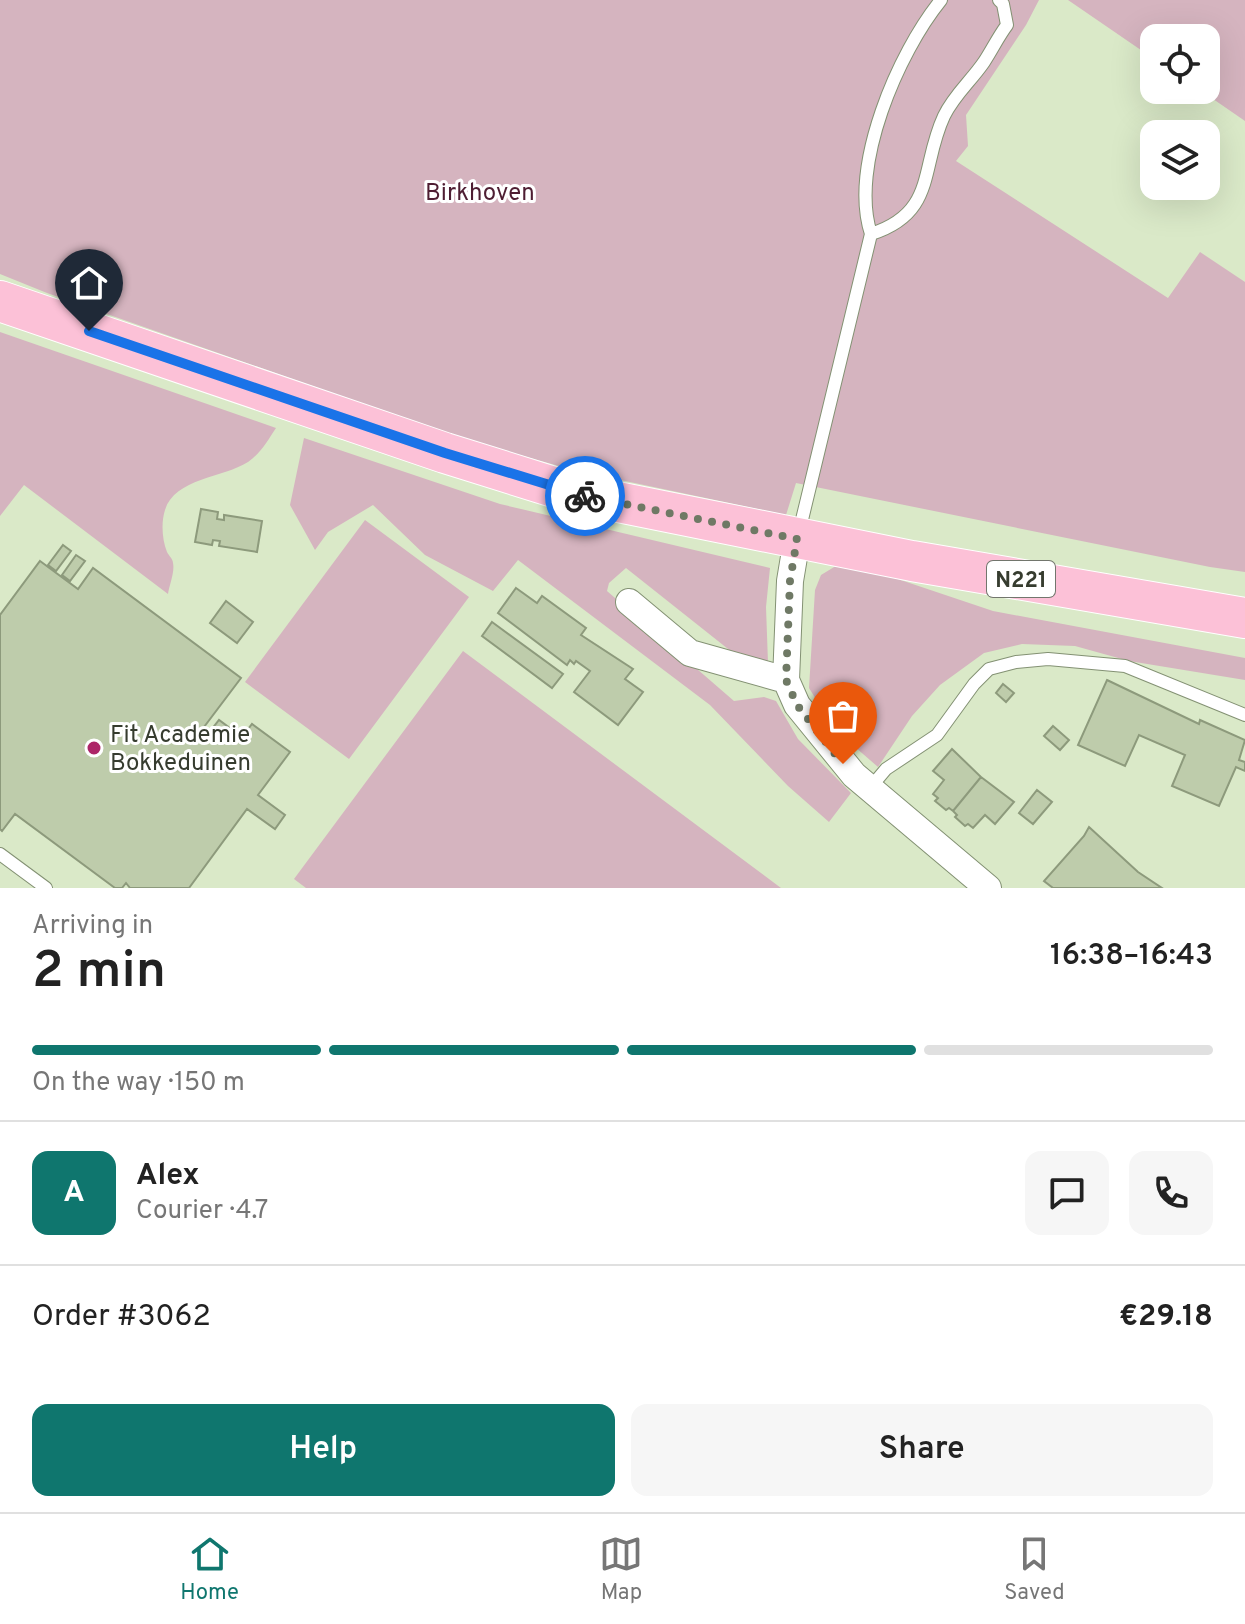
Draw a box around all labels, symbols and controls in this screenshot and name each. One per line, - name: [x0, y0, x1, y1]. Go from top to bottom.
- map controls: [1140, 24, 1220, 200]
- button: locate: [1140, 24, 1220, 104]
- button: layers: [1140, 120, 1220, 200]
- park label: Birkhoven: [425, 179, 535, 209]
- pin: [55, 249, 123, 331]
- icon: home: [67, 261, 111, 305]
- courier: [545, 456, 625, 536]
- icon: bike: [563, 474, 607, 518]
- road number: N221: [987, 561, 1055, 597]
- pin: [809, 682, 877, 764]
- icon: bag: [821, 694, 865, 738]
- place label: Fit Academie Bokkeduinen: [110, 721, 251, 779]
- marker: Fit Academie Bokkeduinen: [85, 739, 103, 757]
- text: Arriving in: [32, 910, 153, 943]
- text: 16:38–16:43: [1050, 938, 1213, 975]
- text: 2 min: [32, 940, 166, 1006]
- text: On the way · 150 m: [32, 1067, 245, 1100]
- button: chat: [1025, 1151, 1109, 1235]
- button: phone: [1129, 1151, 1213, 1235]
- text: Alex: [136, 1158, 200, 1195]
- text: A: [63, 1175, 85, 1212]
- text: Courier · 4.7: [136, 1195, 268, 1228]
- text: Order #3062: [32, 1299, 211, 1336]
- text: €29.18: [1119, 1299, 1213, 1336]
- button: Help: [32, 1404, 615, 1496]
- button: Share: [631, 1404, 1213, 1496]
- tab: Home: [180, 1532, 239, 1607]
- tab: Map: [599, 1532, 643, 1607]
- tab: Saved: [1004, 1532, 1065, 1607]

